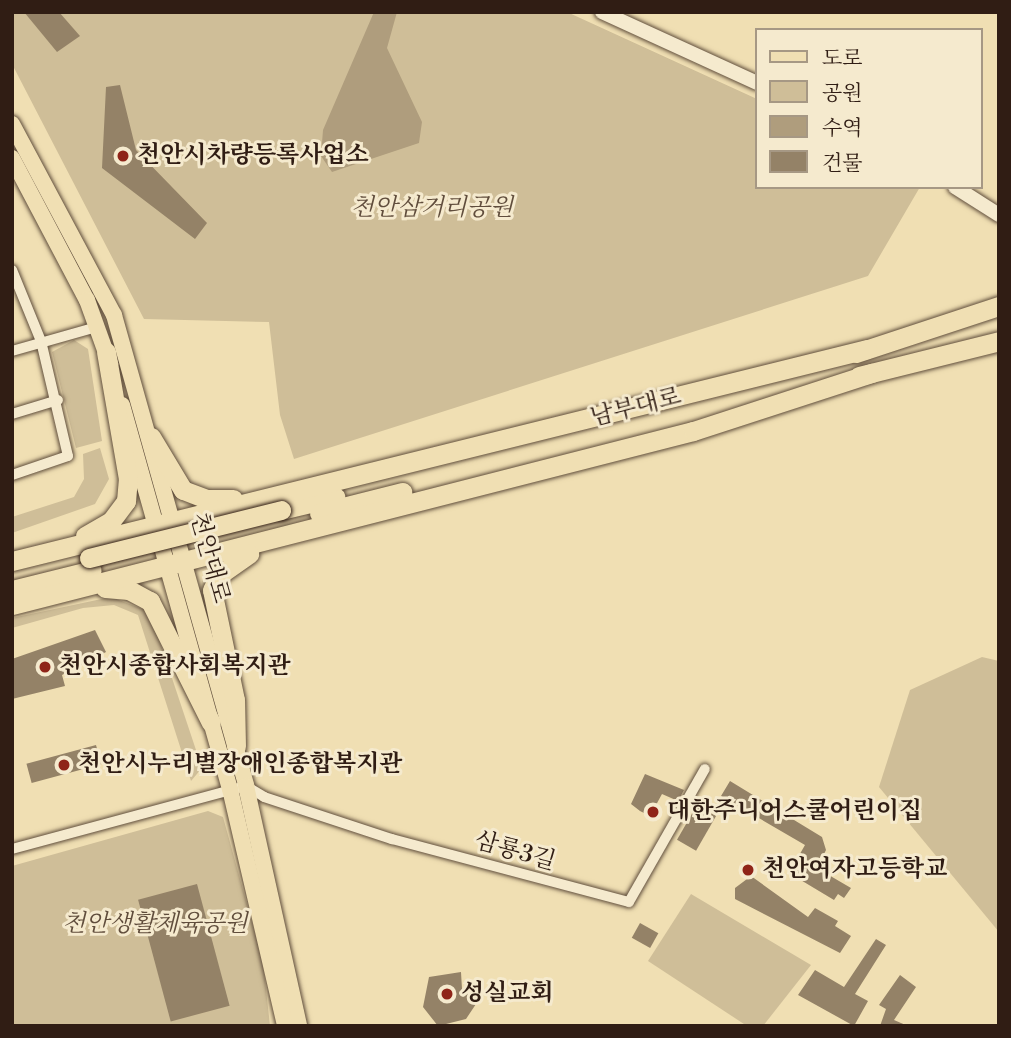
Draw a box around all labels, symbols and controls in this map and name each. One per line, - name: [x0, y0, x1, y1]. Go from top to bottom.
- legend: [755, 28, 983, 189]
- text: 도로: [822, 46, 863, 72]
- text: 공원: [822, 81, 863, 107]
- text: 수역: [822, 116, 863, 142]
- place label: 천안시차량등록사업소: [137, 142, 369, 170]
- marker: 천안시차량등록사업소: [115, 148, 131, 164]
- text: 건물: [822, 151, 863, 177]
- park label: 천안삼거리공원: [351, 195, 513, 223]
- street label: 남부대로: [588, 383, 684, 433]
- street label: 천안대로: [183, 509, 235, 607]
- place label: 천안시종합사회복지관: [59, 653, 291, 681]
- marker: 천안시종합사회복지관: [37, 659, 53, 675]
- place label: 천안시누리별장애인종합복지관: [78, 751, 403, 779]
- marker: 천안시누리별장애인종합복지관: [56, 757, 72, 773]
- place label: 대한주니어스쿨어린이집: [667, 798, 922, 826]
- marker: 대한주니어스쿨어린이집: [645, 804, 661, 820]
- street label: 삼룡3길: [471, 827, 559, 877]
- place label: 천안여자고등학교: [762, 856, 947, 884]
- marker: 천안여자고등학교: [740, 862, 756, 878]
- park label: 천안생활체육공원: [62, 911, 248, 939]
- place label: 성실교회: [461, 980, 554, 1008]
- marker: 성실교회: [439, 986, 455, 1002]

